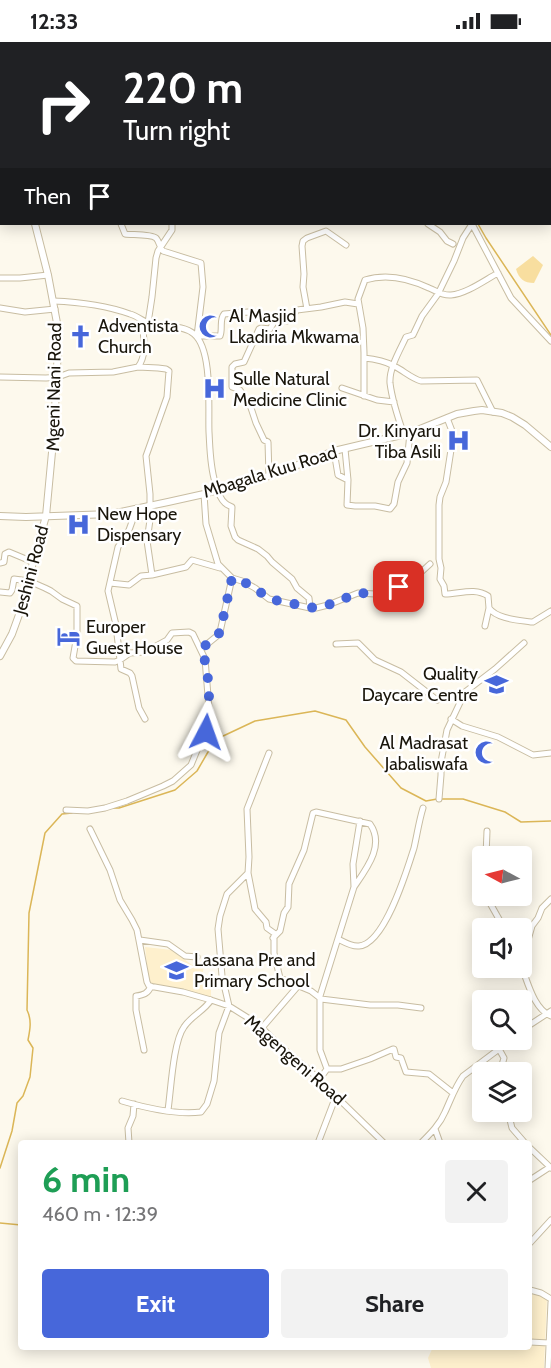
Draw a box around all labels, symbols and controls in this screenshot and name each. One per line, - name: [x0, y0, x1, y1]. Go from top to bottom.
- text: 12:33: [30, 8, 78, 35]
- text: 220 m: [123, 62, 243, 114]
- icon: right: [24, 66, 102, 144]
- text: Turn right: [123, 114, 230, 147]
- icon: arrive: [83, 180, 116, 213]
- text: Then: [24, 183, 71, 210]
- place label: Al Masjid Lkadiria Mkwama: [229, 305, 360, 348]
- mosque icon: Al Masjid Lkadiria Mkwama: [198, 313, 224, 339]
- place label: Adventista Church: [98, 315, 179, 358]
- street label: Mgeni Nani Road: [42, 323, 66, 451]
- church icon: Adventista Church: [67, 323, 93, 349]
- place label: Sulle Natural Medicine Clinic: [233, 368, 347, 411]
- hospital icon: Sulle Natural Medicine Clinic: [202, 376, 228, 402]
- place label: Dr. Kinyaru Tiba Asili: [358, 420, 441, 463]
- hospital icon: Dr. Kinyaru Tiba Asili: [446, 428, 472, 454]
- street label: Mbagala Kuu Road: [200, 441, 340, 503]
- place label: New Hope Dispensary: [97, 503, 181, 546]
- hospital icon: New Hope Dispensary: [66, 511, 92, 537]
- street label: Jeshini Road: [8, 523, 53, 618]
- pin: [373, 561, 424, 612]
- icon: arrive: [382, 570, 415, 603]
- place label: Europer Guest House: [86, 616, 183, 659]
- hotel icon: Europer Guest House: [55, 624, 81, 650]
- place label: Quality Daycare Centre: [362, 663, 478, 706]
- school or university icon: Quality Daycare Centre: [483, 671, 509, 697]
- position arrow: [174, 700, 238, 764]
- place label: Al Madrasat Jabaliswafa: [379, 732, 468, 775]
- mosque icon: Al Madrasat Jabaliswafa: [473, 740, 499, 766]
- north arrow: [472, 846, 532, 906]
- map controls: [472, 846, 532, 1122]
- button: sound: [472, 918, 532, 978]
- place label: Lassana Pre and Primary School: [194, 949, 316, 992]
- school or university icon: Lassana Pre and Primary School: [163, 957, 189, 983]
- button: search: [472, 990, 532, 1050]
- street label: Magengeni Road: [240, 1010, 350, 1110]
- button: layers: [472, 1062, 532, 1122]
- text: 6 min: [42, 1157, 130, 1201]
- button: close: [445, 1160, 508, 1223]
- text: 460 m · 12:39: [42, 1202, 158, 1226]
- button: Exit: [42, 1269, 269, 1338]
- button: Share: [281, 1269, 508, 1338]

